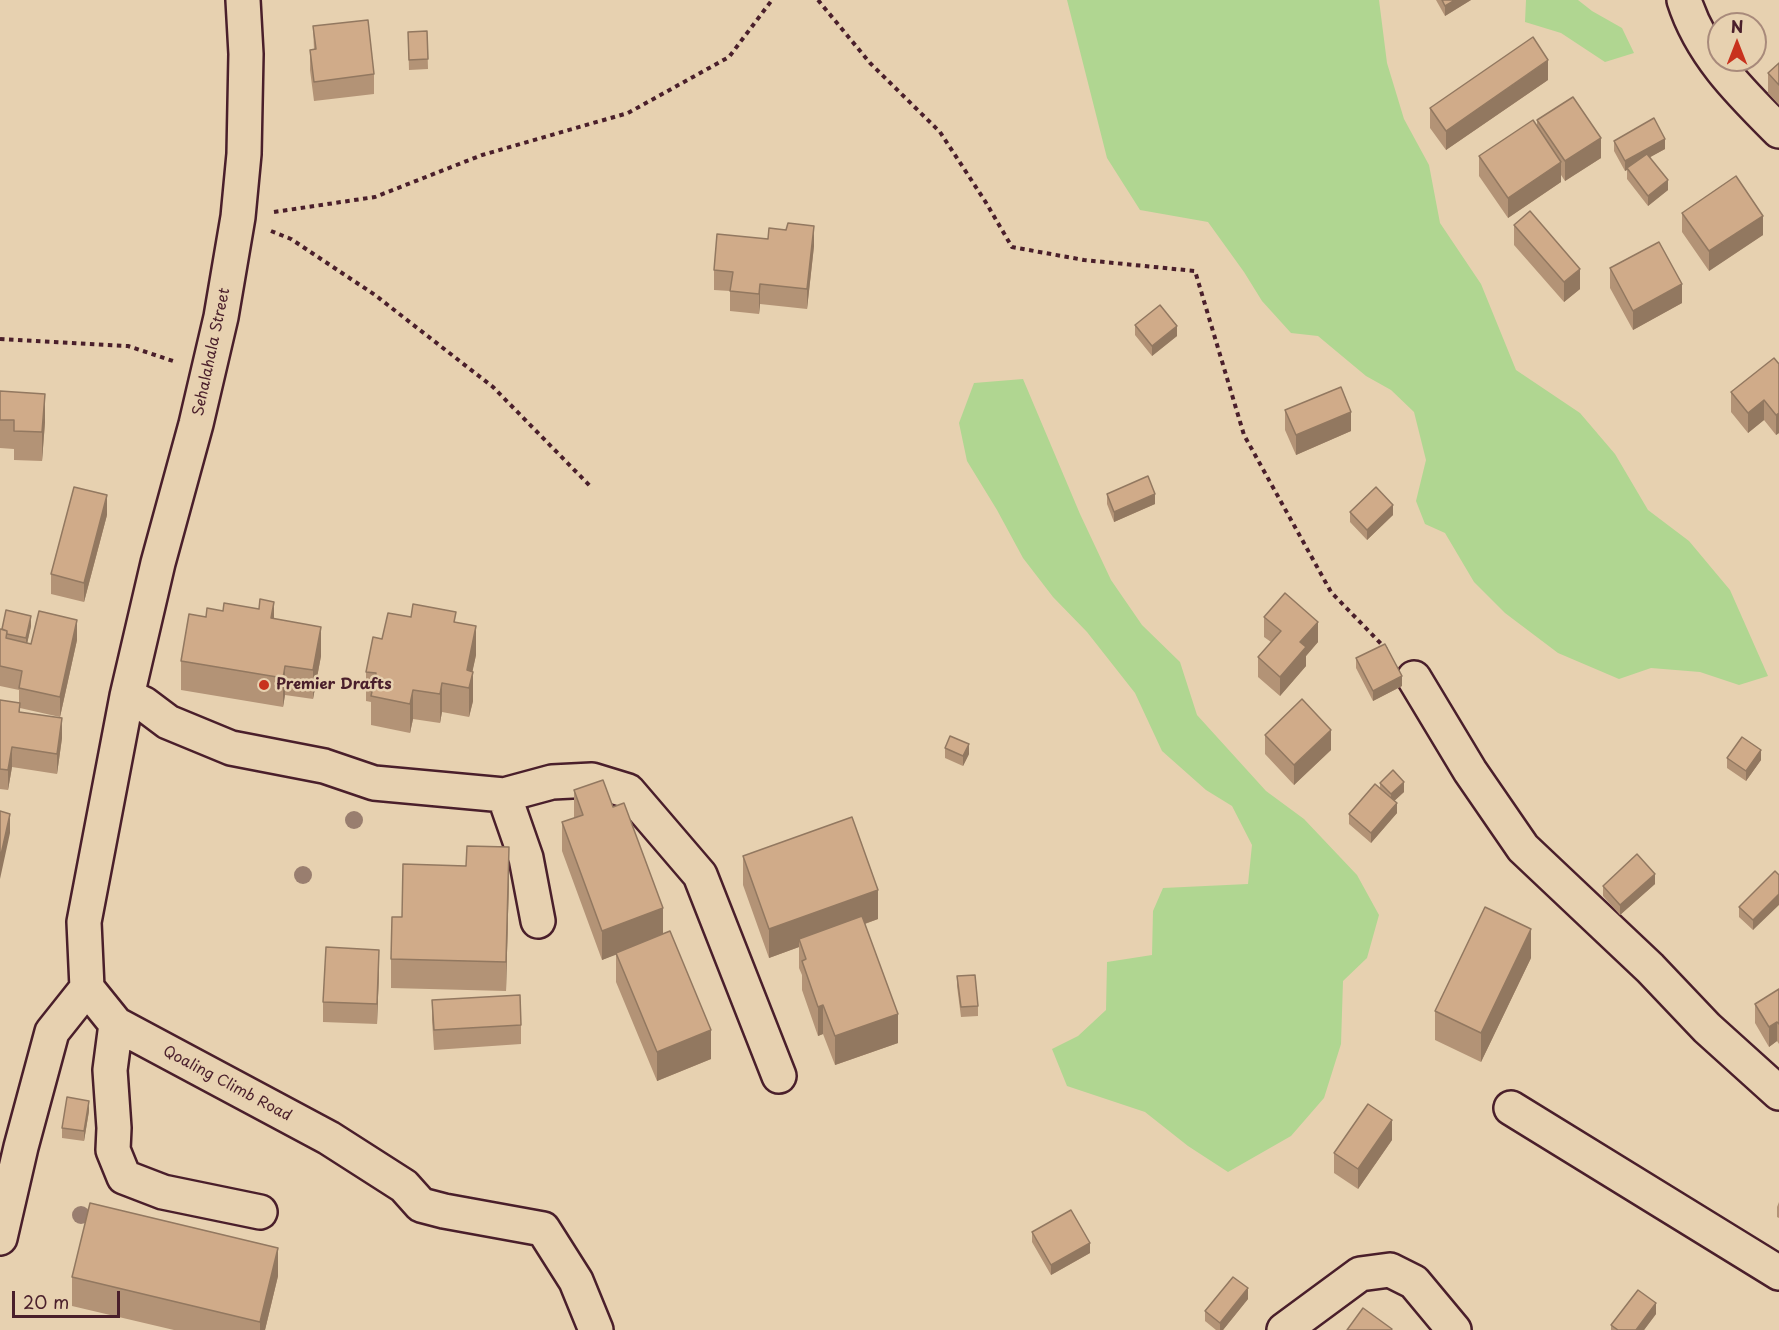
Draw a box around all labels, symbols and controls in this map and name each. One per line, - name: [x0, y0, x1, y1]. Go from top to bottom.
- north arrow: [1707, 12, 1767, 72]
- text: N: [1731, 14, 1743, 38]
- street label: Sehalahala Street: [190, 286, 234, 418]
- place label: Premier Drafts: [276, 676, 392, 694]
- marker: Premier Drafts: [257, 678, 271, 692]
- street label: Qoaling Climb Road: [160, 1043, 294, 1125]
- scale bar: [15, 1279, 123, 1317]
- text: 20 m: [23, 1288, 69, 1315]

